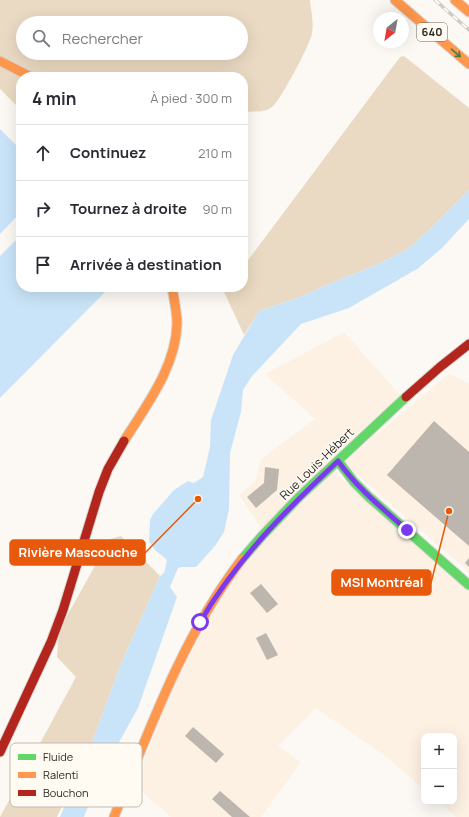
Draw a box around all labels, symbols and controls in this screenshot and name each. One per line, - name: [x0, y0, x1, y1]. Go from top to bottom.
- north arrow: [373, 12, 409, 48]
- search box: [16, 16, 248, 60]
- road number: 640: [417, 23, 447, 41]
- icon: search: [30, 27, 52, 49]
- text: Rechercher: [62, 28, 143, 49]
- one-way arrow: [451, 48, 461, 58]
- text: 4 min: [32, 87, 76, 110]
- text: À pied · 300 m: [150, 89, 232, 107]
- icon: ahead: [32, 142, 54, 164]
- text: Continuez: [70, 142, 146, 163]
- text: 210 m: [198, 144, 232, 162]
- icon: right: [32, 198, 54, 220]
- text: Tournez à droite: [70, 198, 187, 219]
- text: 90 m: [202, 200, 232, 218]
- icon: arrive: [32, 254, 54, 276]
- text: Arrivée à destination: [70, 254, 222, 275]
- street label: Rue Louis-Hébert: [276, 424, 358, 503]
- route end: [398, 521, 416, 539]
- callout: Rivière Mascouche: [10, 540, 145, 565]
- text: Rivière Mascouche: [19, 543, 138, 561]
- callout: MSI Montréal: [332, 570, 431, 595]
- text: MSI Montréal: [341, 573, 423, 591]
- route start: [191, 613, 209, 631]
- map controls: [421, 733, 457, 805]
- button: +: [421, 733, 457, 769]
- legend: [10, 743, 142, 807]
- text: Fluide: [43, 749, 74, 764]
- text: Ralenti: [43, 767, 78, 782]
- button: −: [421, 769, 457, 805]
- text: Bouchon: [43, 785, 88, 800]

